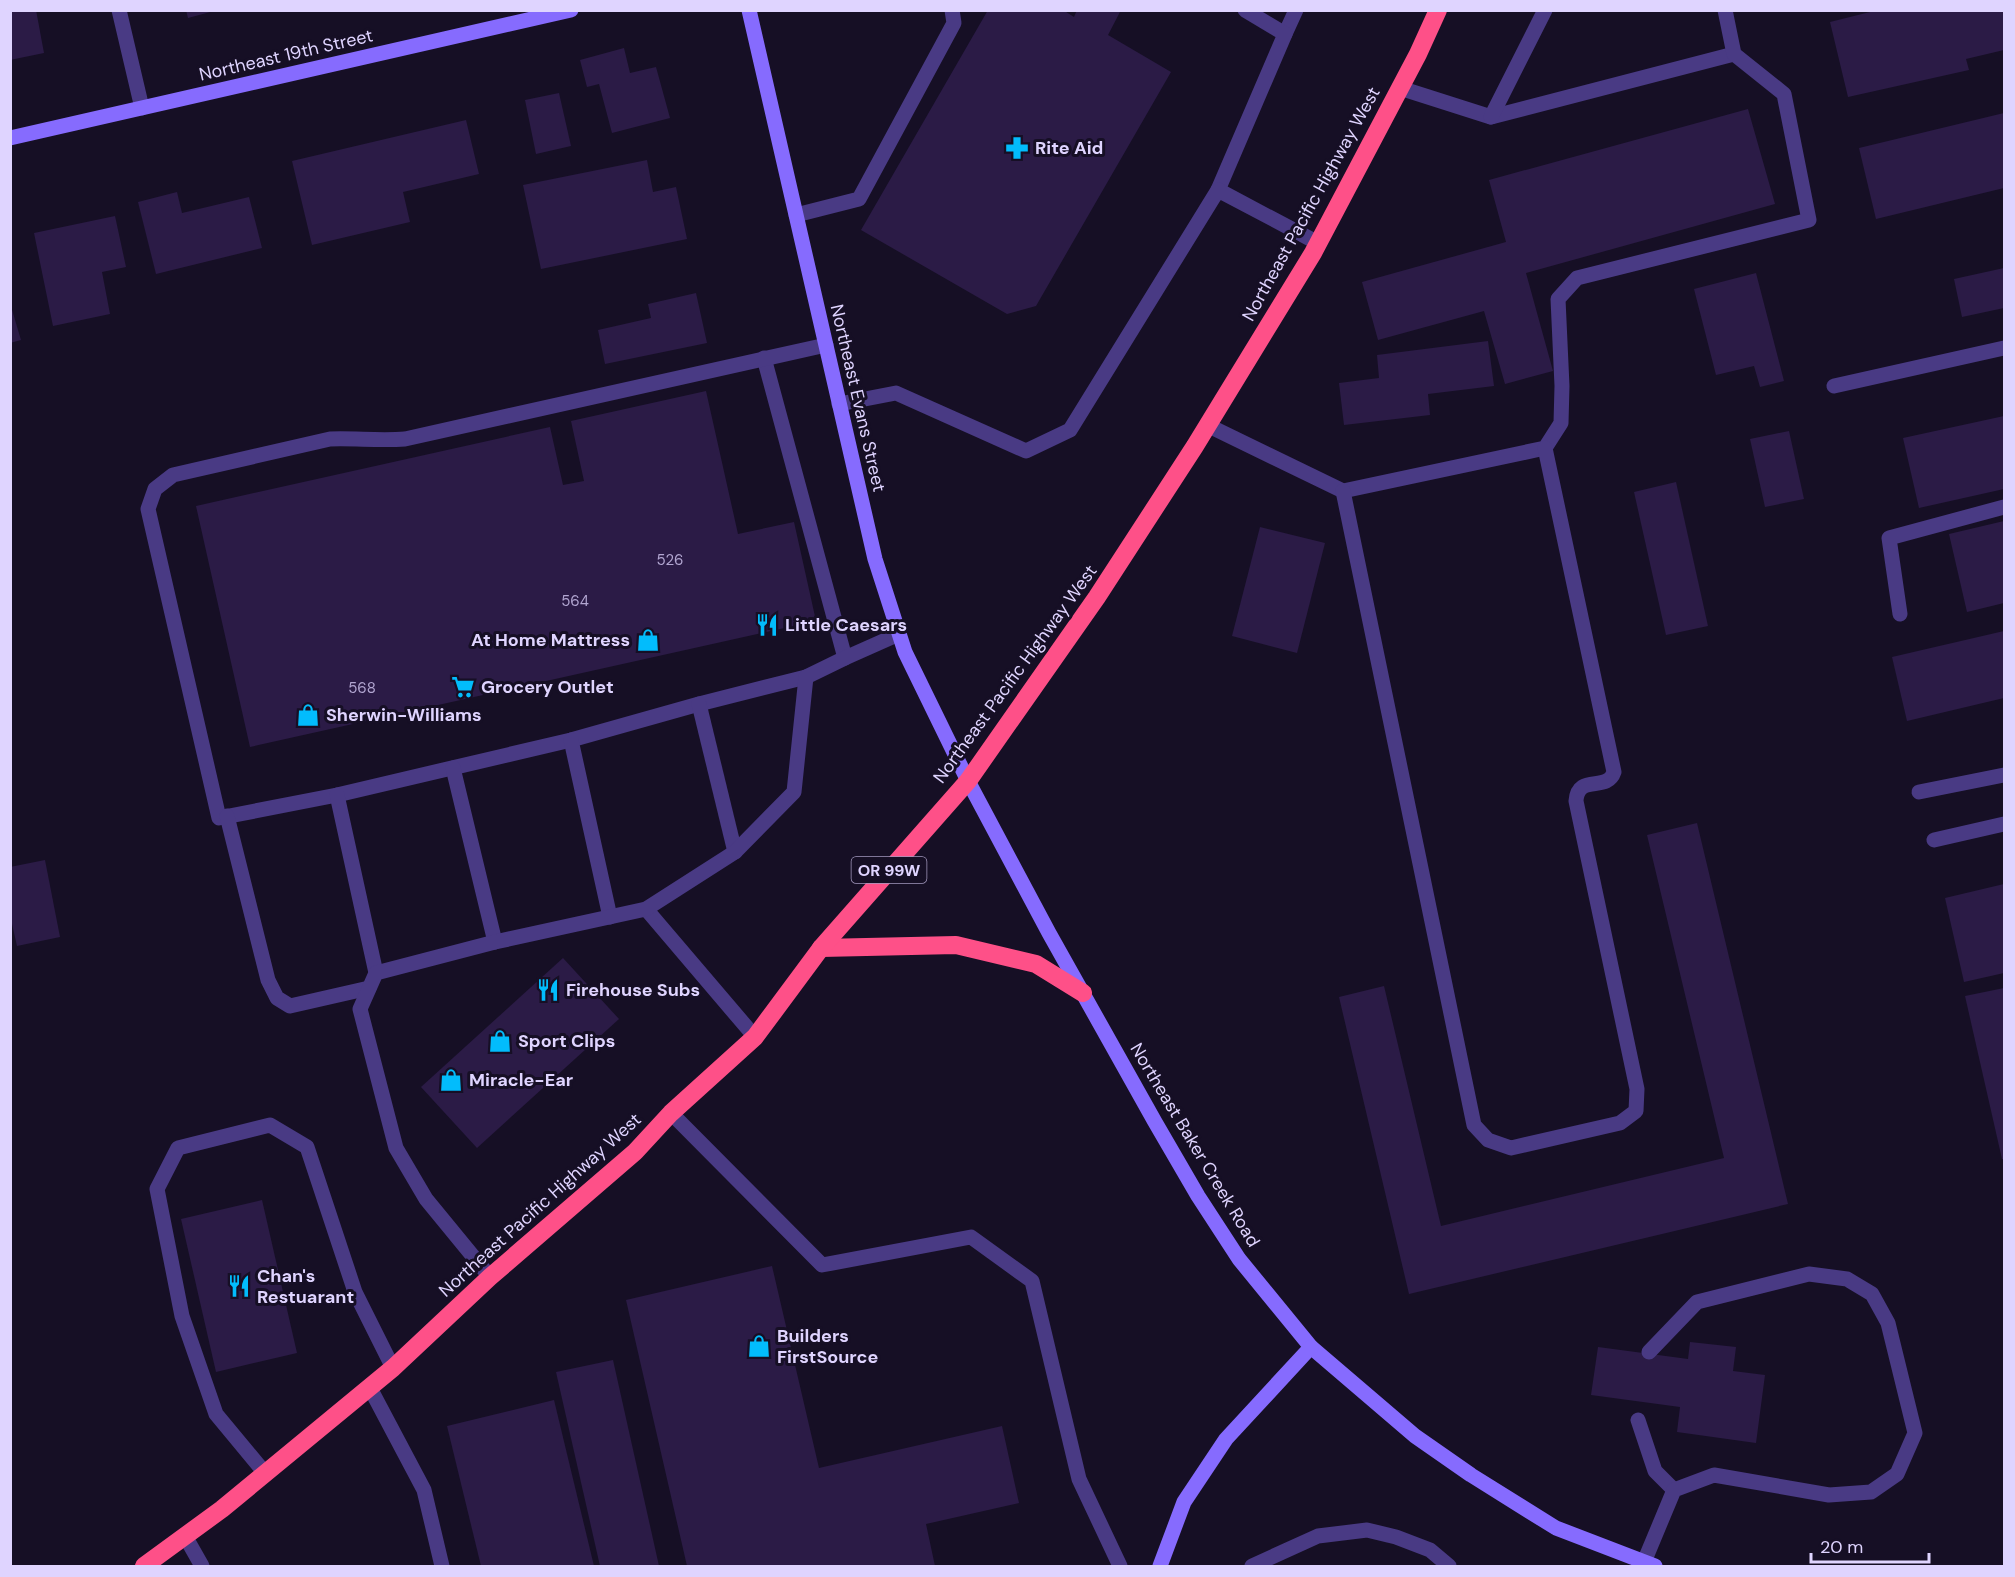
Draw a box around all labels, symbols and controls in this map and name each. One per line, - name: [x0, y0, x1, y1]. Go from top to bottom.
- street label: Northeast 19th Street: [197, 23, 375, 87]
- street label: Northeast Pacific Highway West: [1236, 83, 1386, 325]
- pharmacy icon: Rite Aid: [1004, 135, 1030, 161]
- place label: Rite Aid: [1035, 136, 1103, 160]
- street label: Northeast Evans Street: [825, 302, 891, 494]
- house number: 526: [657, 550, 683, 570]
- street label: Northeast Pacific Highway West: [928, 560, 1102, 788]
- house number: 564: [561, 591, 589, 611]
- restaurant icon: Little Caesars: [754, 612, 780, 638]
- place label: Little Caesars: [785, 613, 907, 637]
- shop icon: At Home Mattress: [635, 627, 661, 653]
- place label: At Home Mattress: [471, 628, 630, 652]
- supermarket icon: Grocery Outlet: [450, 674, 476, 700]
- place label: Grocery Outlet: [481, 675, 614, 699]
- house number: 568: [348, 678, 376, 698]
- shop icon: Sherwin-Williams: [295, 702, 321, 728]
- place label: Sherwin-Williams: [326, 703, 482, 727]
- road number: OR 99W: [852, 857, 926, 883]
- restaurant icon: Firehouse Subs: [535, 977, 561, 1003]
- place label: Firehouse Subs: [566, 978, 700, 1002]
- shop icon: Sport Clips: [487, 1028, 513, 1054]
- place label: Sport Clips: [518, 1029, 615, 1053]
- street label: Northeast Baker Creek Road: [1124, 1039, 1266, 1251]
- shop icon: Miracle-Ear: [438, 1067, 464, 1093]
- place label: Miracle-Ear: [469, 1068, 573, 1092]
- street label: Northeast Pacific Highway West: [434, 1108, 646, 1302]
- place label: Chan's Restuarant: [257, 1264, 354, 1309]
- restaurant icon: Chan's Restuarant: [226, 1273, 252, 1299]
- place label: Builders FirstSource: [777, 1324, 878, 1369]
- shop icon: Builders FirstSource: [746, 1333, 772, 1359]
- scale bar: [1811, 1526, 1930, 1564]
- text: 20 m: [1820, 1535, 1863, 1559]

